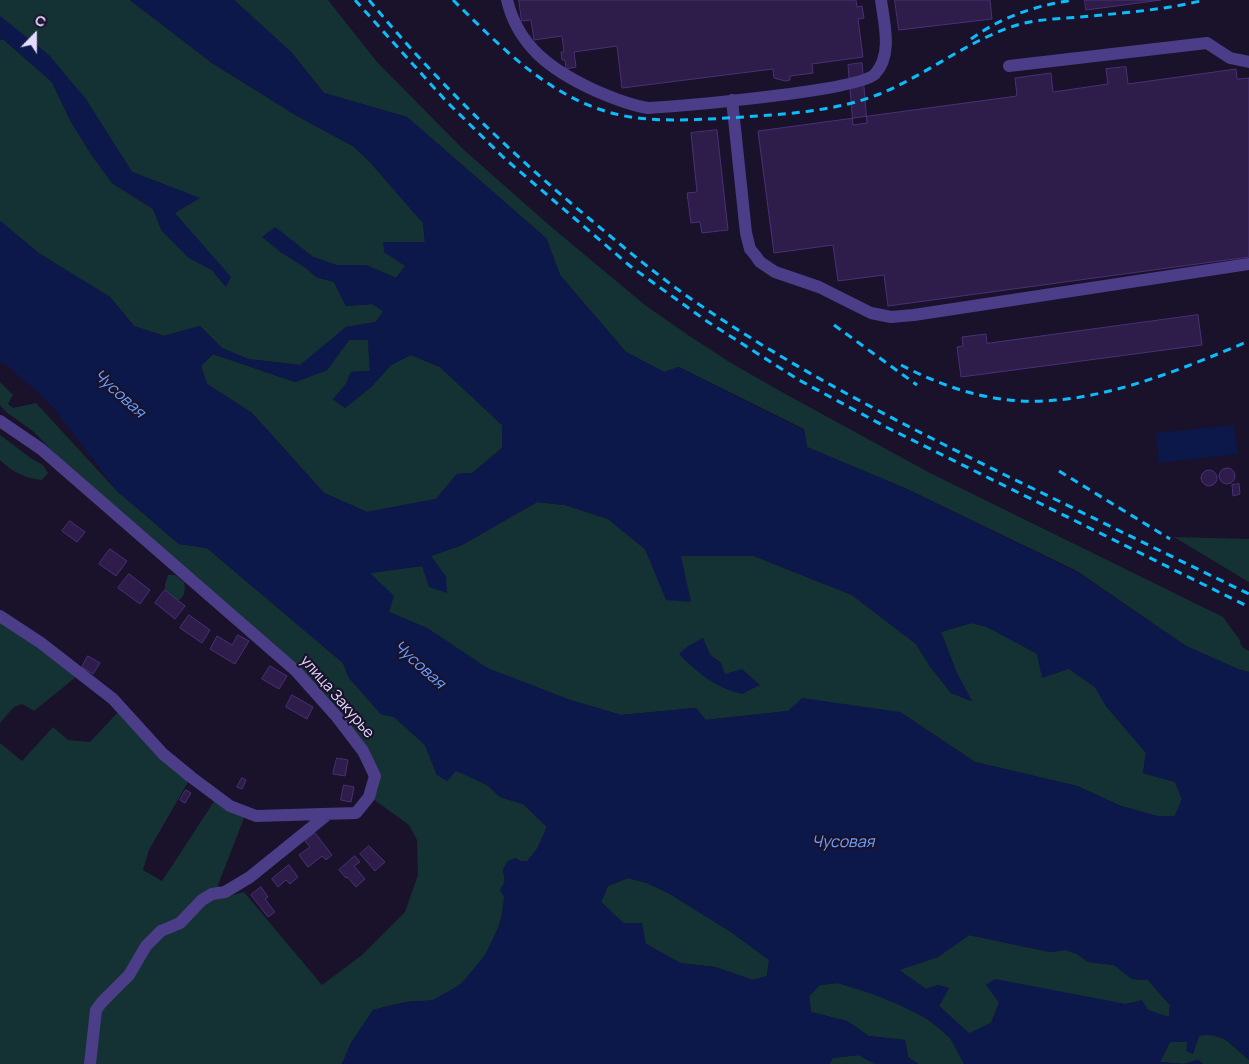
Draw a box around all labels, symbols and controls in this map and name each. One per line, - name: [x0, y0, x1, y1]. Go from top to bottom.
- north arrow: [10, 10, 60, 60]
- text: С: [32, 10, 49, 31]
- water label: Чусовая: [89, 366, 149, 422]
- water label: Чусовая: [389, 637, 449, 693]
- street label: улица Закурье: [296, 652, 378, 742]
- water label: Чусовая: [812, 833, 874, 853]

